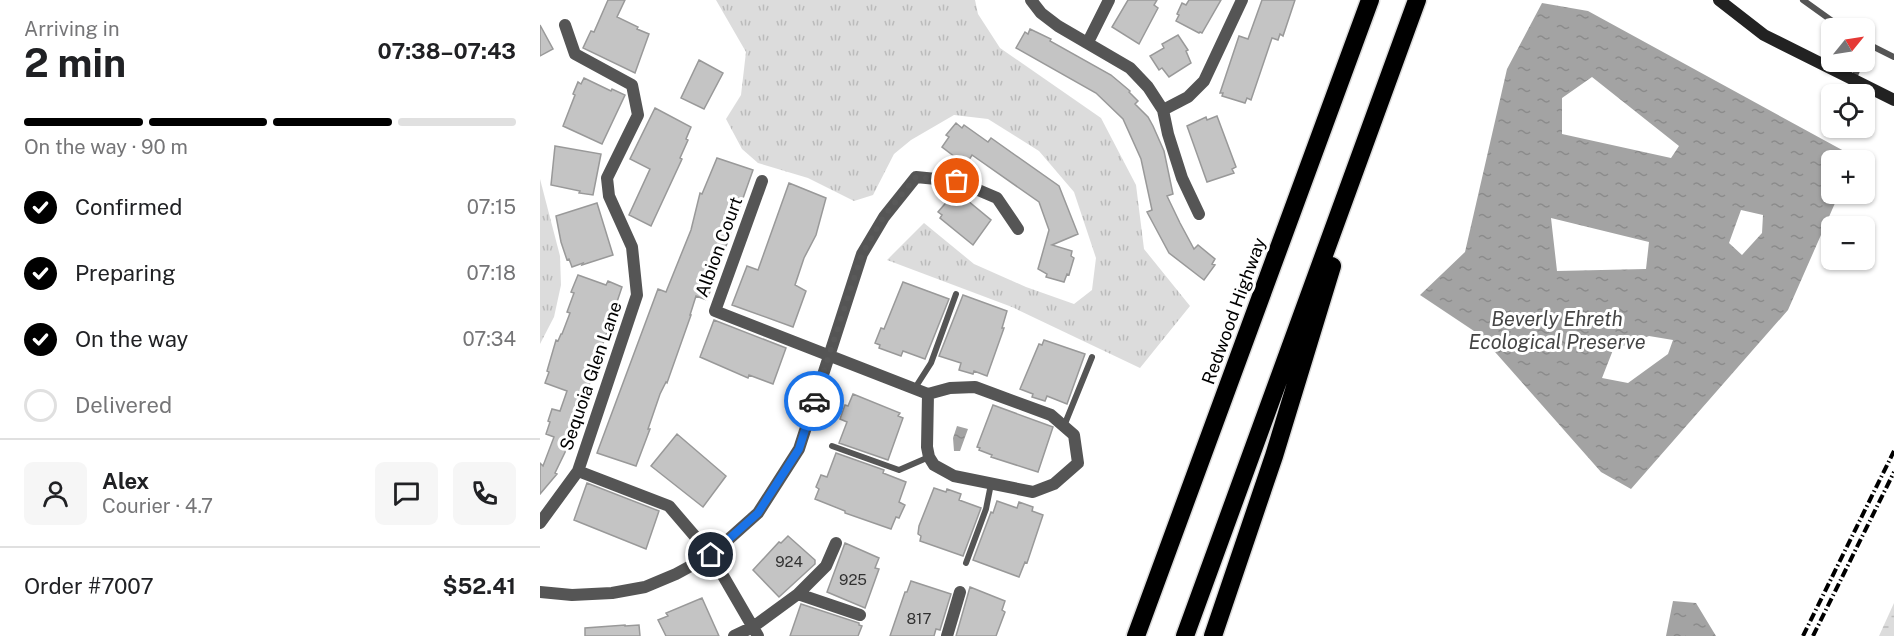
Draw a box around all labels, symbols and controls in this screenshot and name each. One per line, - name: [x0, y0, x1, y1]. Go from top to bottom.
- text: Arriving in: [24, 17, 119, 41]
- north arrow: [1821, 18, 1875, 72]
- map controls: [1821, 18, 1875, 270]
- text: 07:38–07:43: [378, 38, 516, 64]
- text: 2 min: [24, 40, 126, 86]
- button: locate: [1821, 84, 1875, 138]
- text: On the way · 90 m: [24, 135, 188, 159]
- button: +: [1821, 150, 1875, 204]
- pin: [931, 155, 982, 206]
- icon: bag: [940, 164, 973, 197]
- icon: check: [24, 191, 57, 224]
- text: Confirmed: [75, 194, 182, 220]
- street label: Albion Court: [691, 194, 746, 300]
- text: 07:15: [467, 195, 516, 219]
- button: −: [1821, 216, 1875, 270]
- street label: Redwood Highway: [1197, 234, 1270, 387]
- icon: check: [24, 257, 57, 290]
- text: Preparing: [75, 260, 176, 286]
- text: 07:18: [467, 261, 516, 285]
- street label: Sequoia Glen Lane: [555, 299, 626, 453]
- water label: Beverly Ehreth Ecological Preserve: [1468, 307, 1646, 354]
- icon: check: [24, 323, 57, 356]
- text: On the way: [75, 326, 188, 352]
- text: 07:34: [462, 327, 516, 351]
- courier: [784, 371, 844, 431]
- icon: car: [798, 385, 831, 418]
- text: Delivered: [75, 392, 172, 418]
- button: person: [24, 462, 87, 525]
- button: chat: [375, 462, 438, 525]
- button: phone: [453, 462, 516, 525]
- text: Alex: [102, 468, 149, 494]
- text: Courier · 4.7: [102, 494, 213, 518]
- pin: [685, 529, 736, 580]
- icon: home: [694, 538, 727, 571]
- house number: 924: [775, 553, 803, 570]
- house number: 925: [839, 571, 867, 588]
- text: Order #7007: [24, 573, 154, 599]
- text: $52.41: [443, 573, 516, 599]
- house number: 817: [907, 610, 931, 627]

